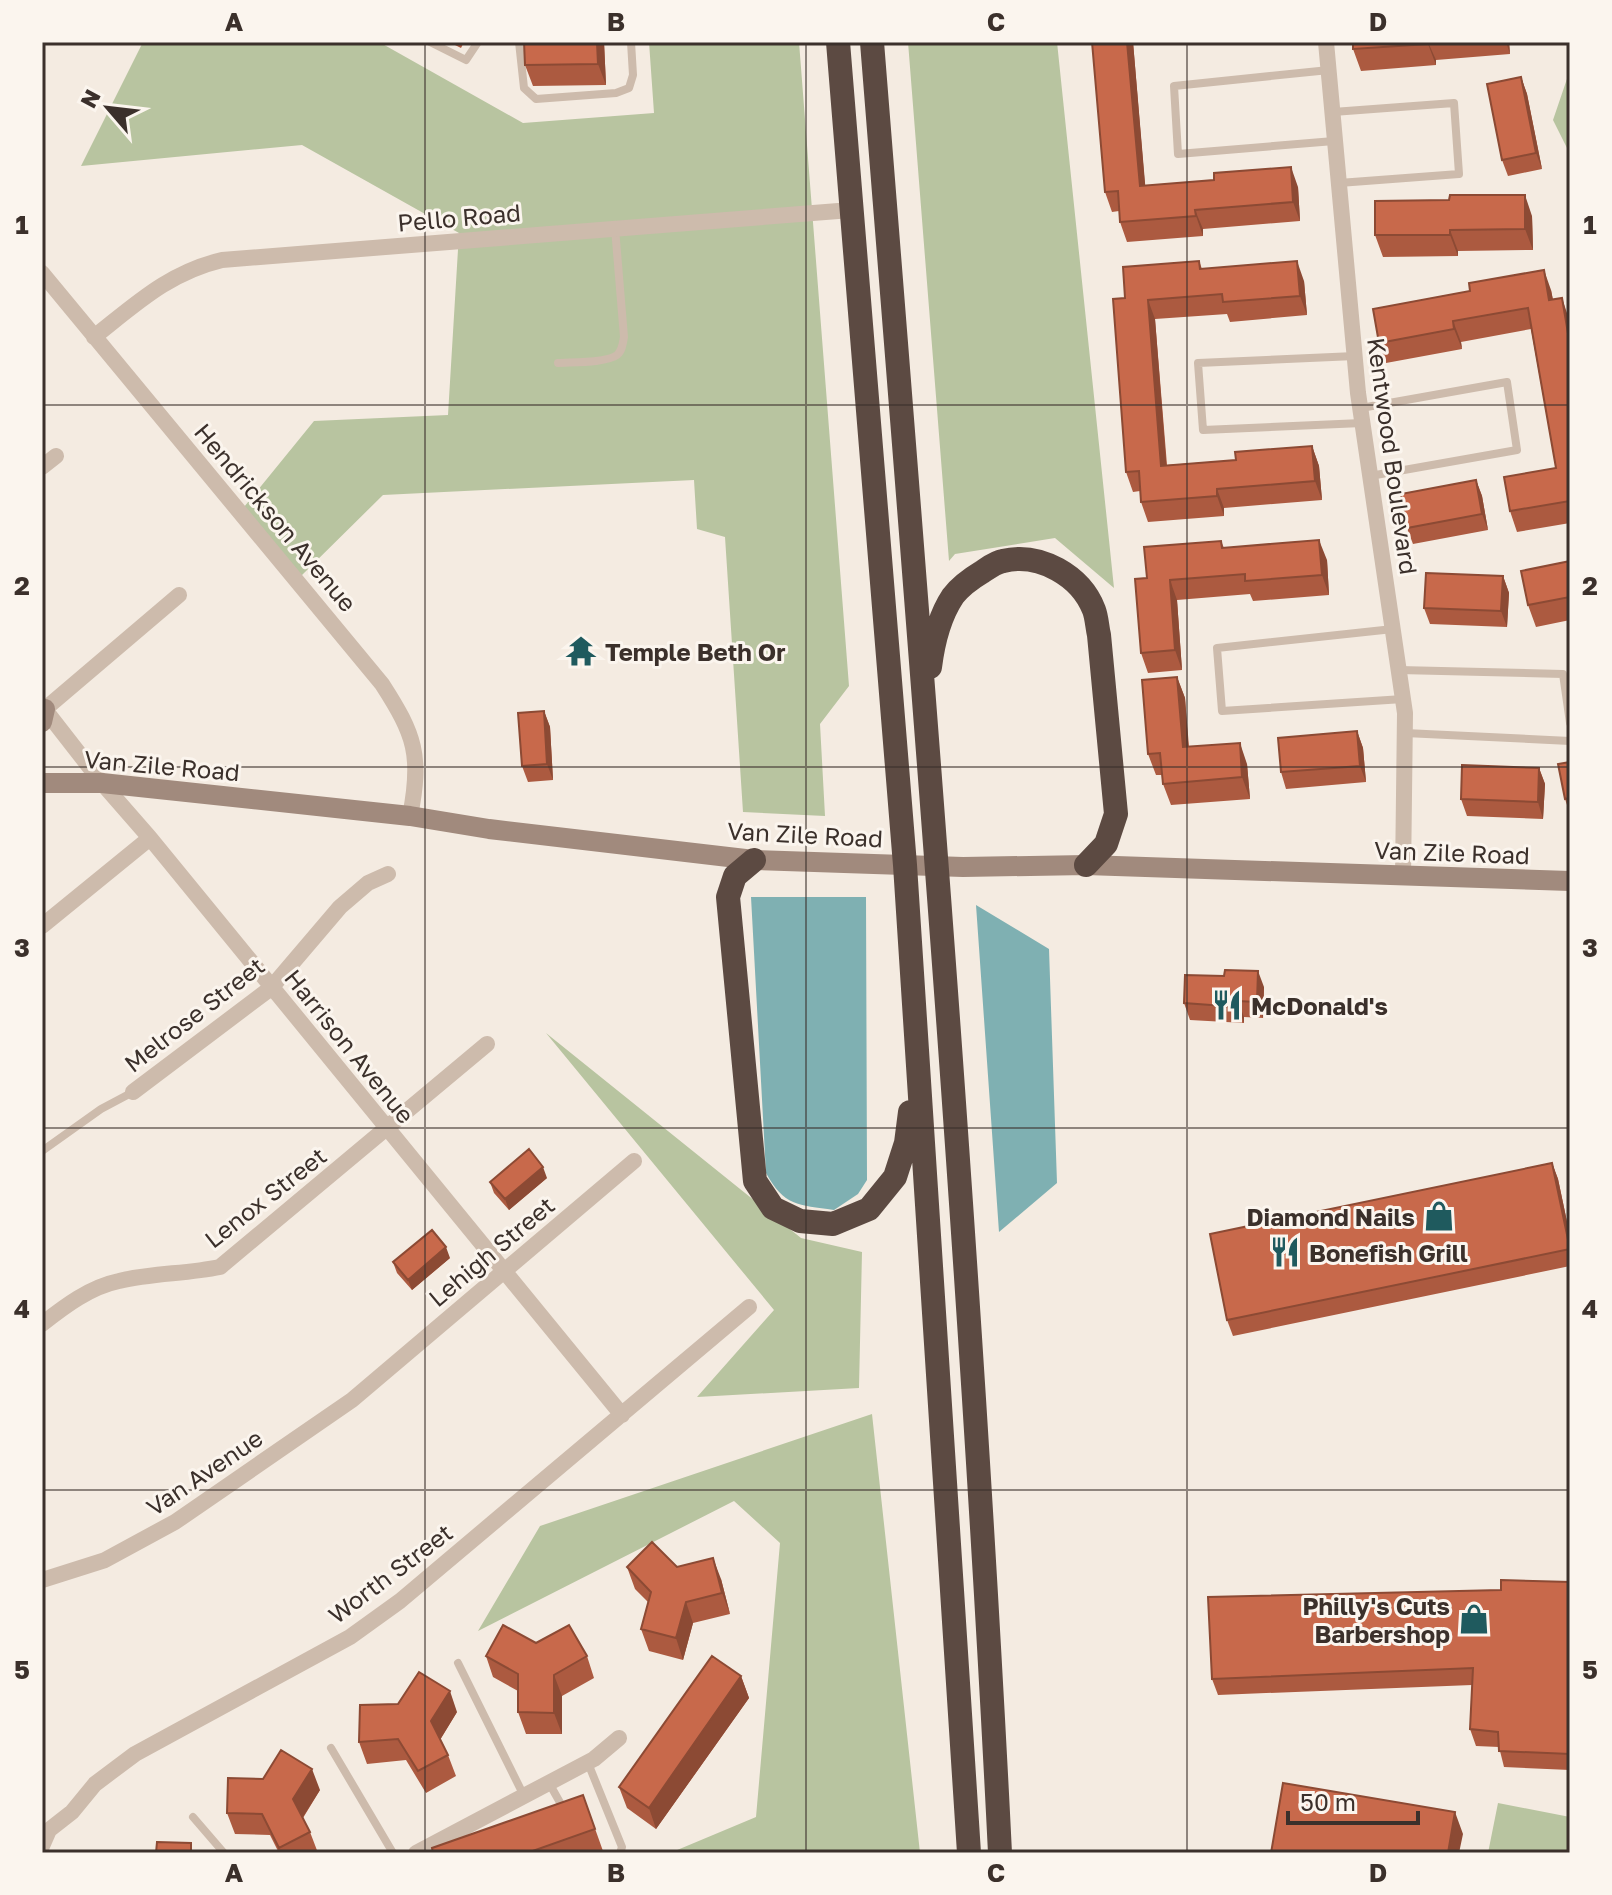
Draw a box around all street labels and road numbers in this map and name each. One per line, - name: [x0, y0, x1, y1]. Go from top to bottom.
- street label: Pello Road: [396, 197, 522, 237]
- street label: Kentwood Boulevard: [1362, 336, 1424, 576]
- street label: Hendrickson Avenue: [189, 417, 363, 617]
- street label: Van Zile Road: [83, 744, 241, 786]
- street label: Van Zile Road: [726, 815, 884, 853]
- street label: Van Zile Road: [1374, 835, 1530, 869]
- street label: Melrose Street: [118, 950, 270, 1078]
- street label: Harrison Avenue: [279, 963, 421, 1129]
- street label: Lenox Street: [198, 1141, 332, 1253]
- street label: Lehigh Street: [422, 1190, 560, 1312]
- street label: Van Avenue: [140, 1423, 268, 1521]
- street label: Worth Street: [322, 1517, 458, 1629]

